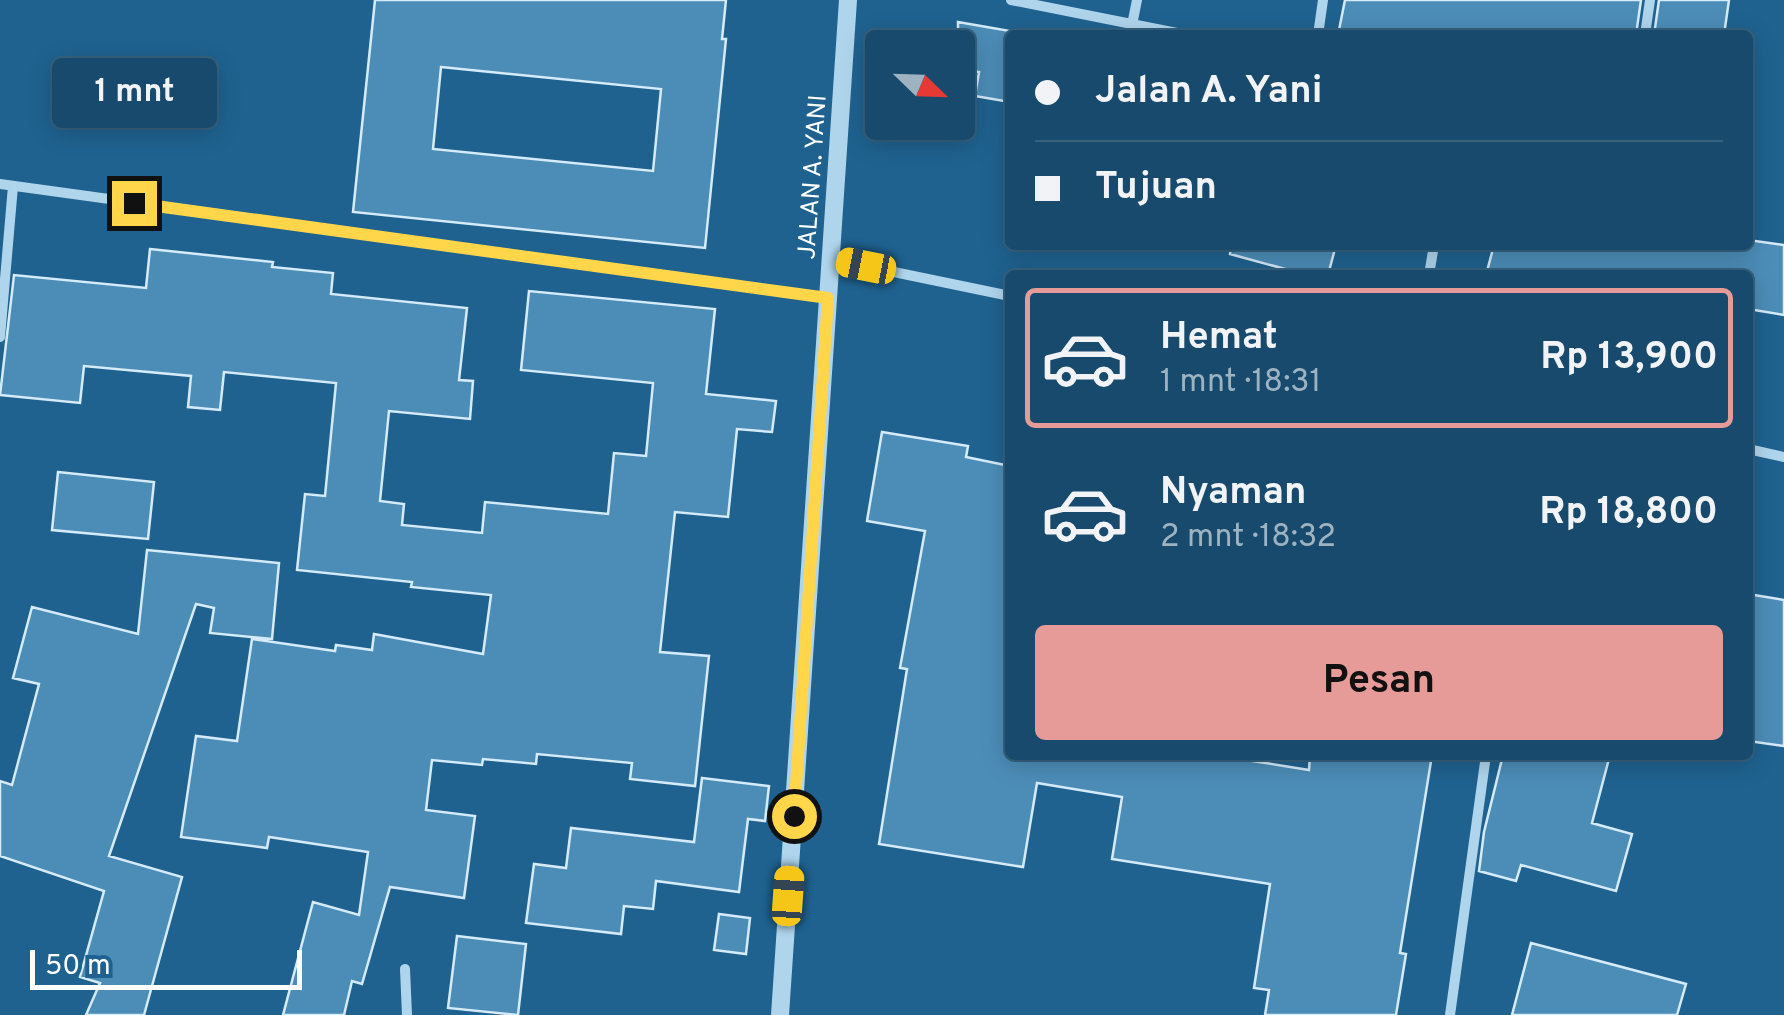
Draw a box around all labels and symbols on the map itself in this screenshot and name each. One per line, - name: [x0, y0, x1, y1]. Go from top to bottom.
- north arrow: [865, 30, 975, 140]
- callout: 1 mnt: [52, 58, 216, 128]
- street label: JALAN A. YANI: [792, 94, 836, 261]
- route end: [112, 181, 157, 226]
- car: [834, 246, 898, 286]
- route start: [772, 794, 817, 839]
- car: [771, 865, 805, 927]
- scale bar: [30, 945, 302, 990]

